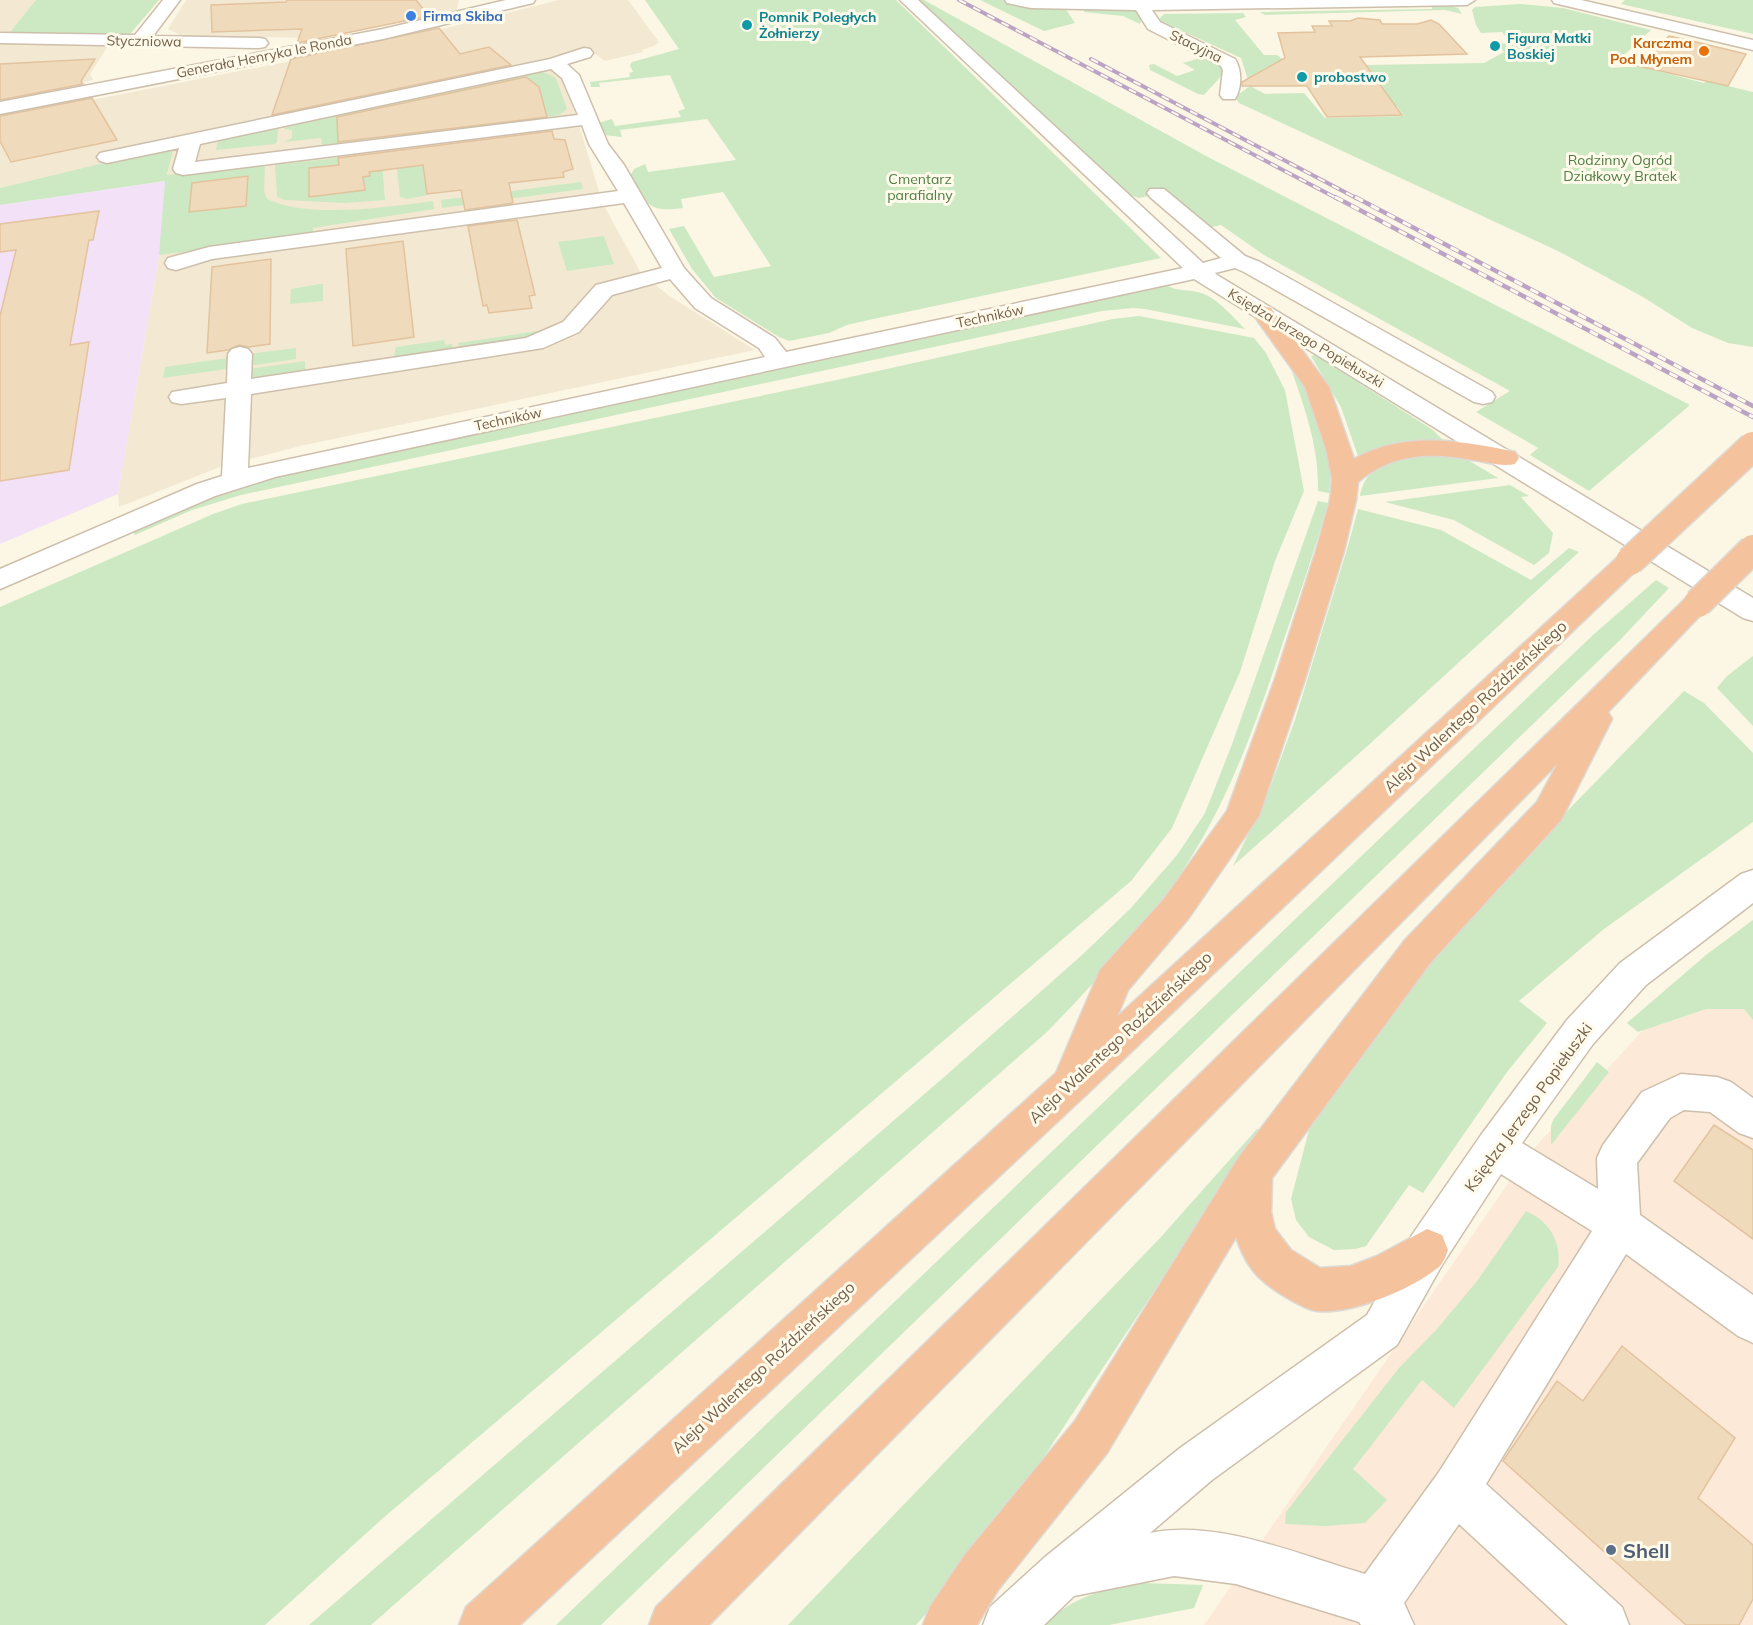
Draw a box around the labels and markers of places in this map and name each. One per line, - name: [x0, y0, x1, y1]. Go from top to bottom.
- place label: Firma Skiba: [423, 7, 503, 25]
- place label: Pomnik Poległych Żołnierzy: [759, 8, 876, 42]
- marker: Firma Skiba: [404, 9, 418, 23]
- marker: Pomnik Poległych Żołnierzy: [740, 18, 754, 32]
- place label: Figura Matki Boskiej: [1507, 29, 1591, 63]
- place label: Karczma Pod Młynem: [1610, 34, 1692, 68]
- marker: Figura Matki Boskiej: [1488, 39, 1502, 53]
- marker: Karczma Pod Młynem: [1697, 44, 1711, 58]
- place label: probostwo: [1314, 68, 1386, 86]
- marker: probostwo: [1295, 70, 1309, 84]
- place label: Shell: [1623, 1538, 1669, 1563]
- marker: Shell: [1604, 1543, 1618, 1557]

